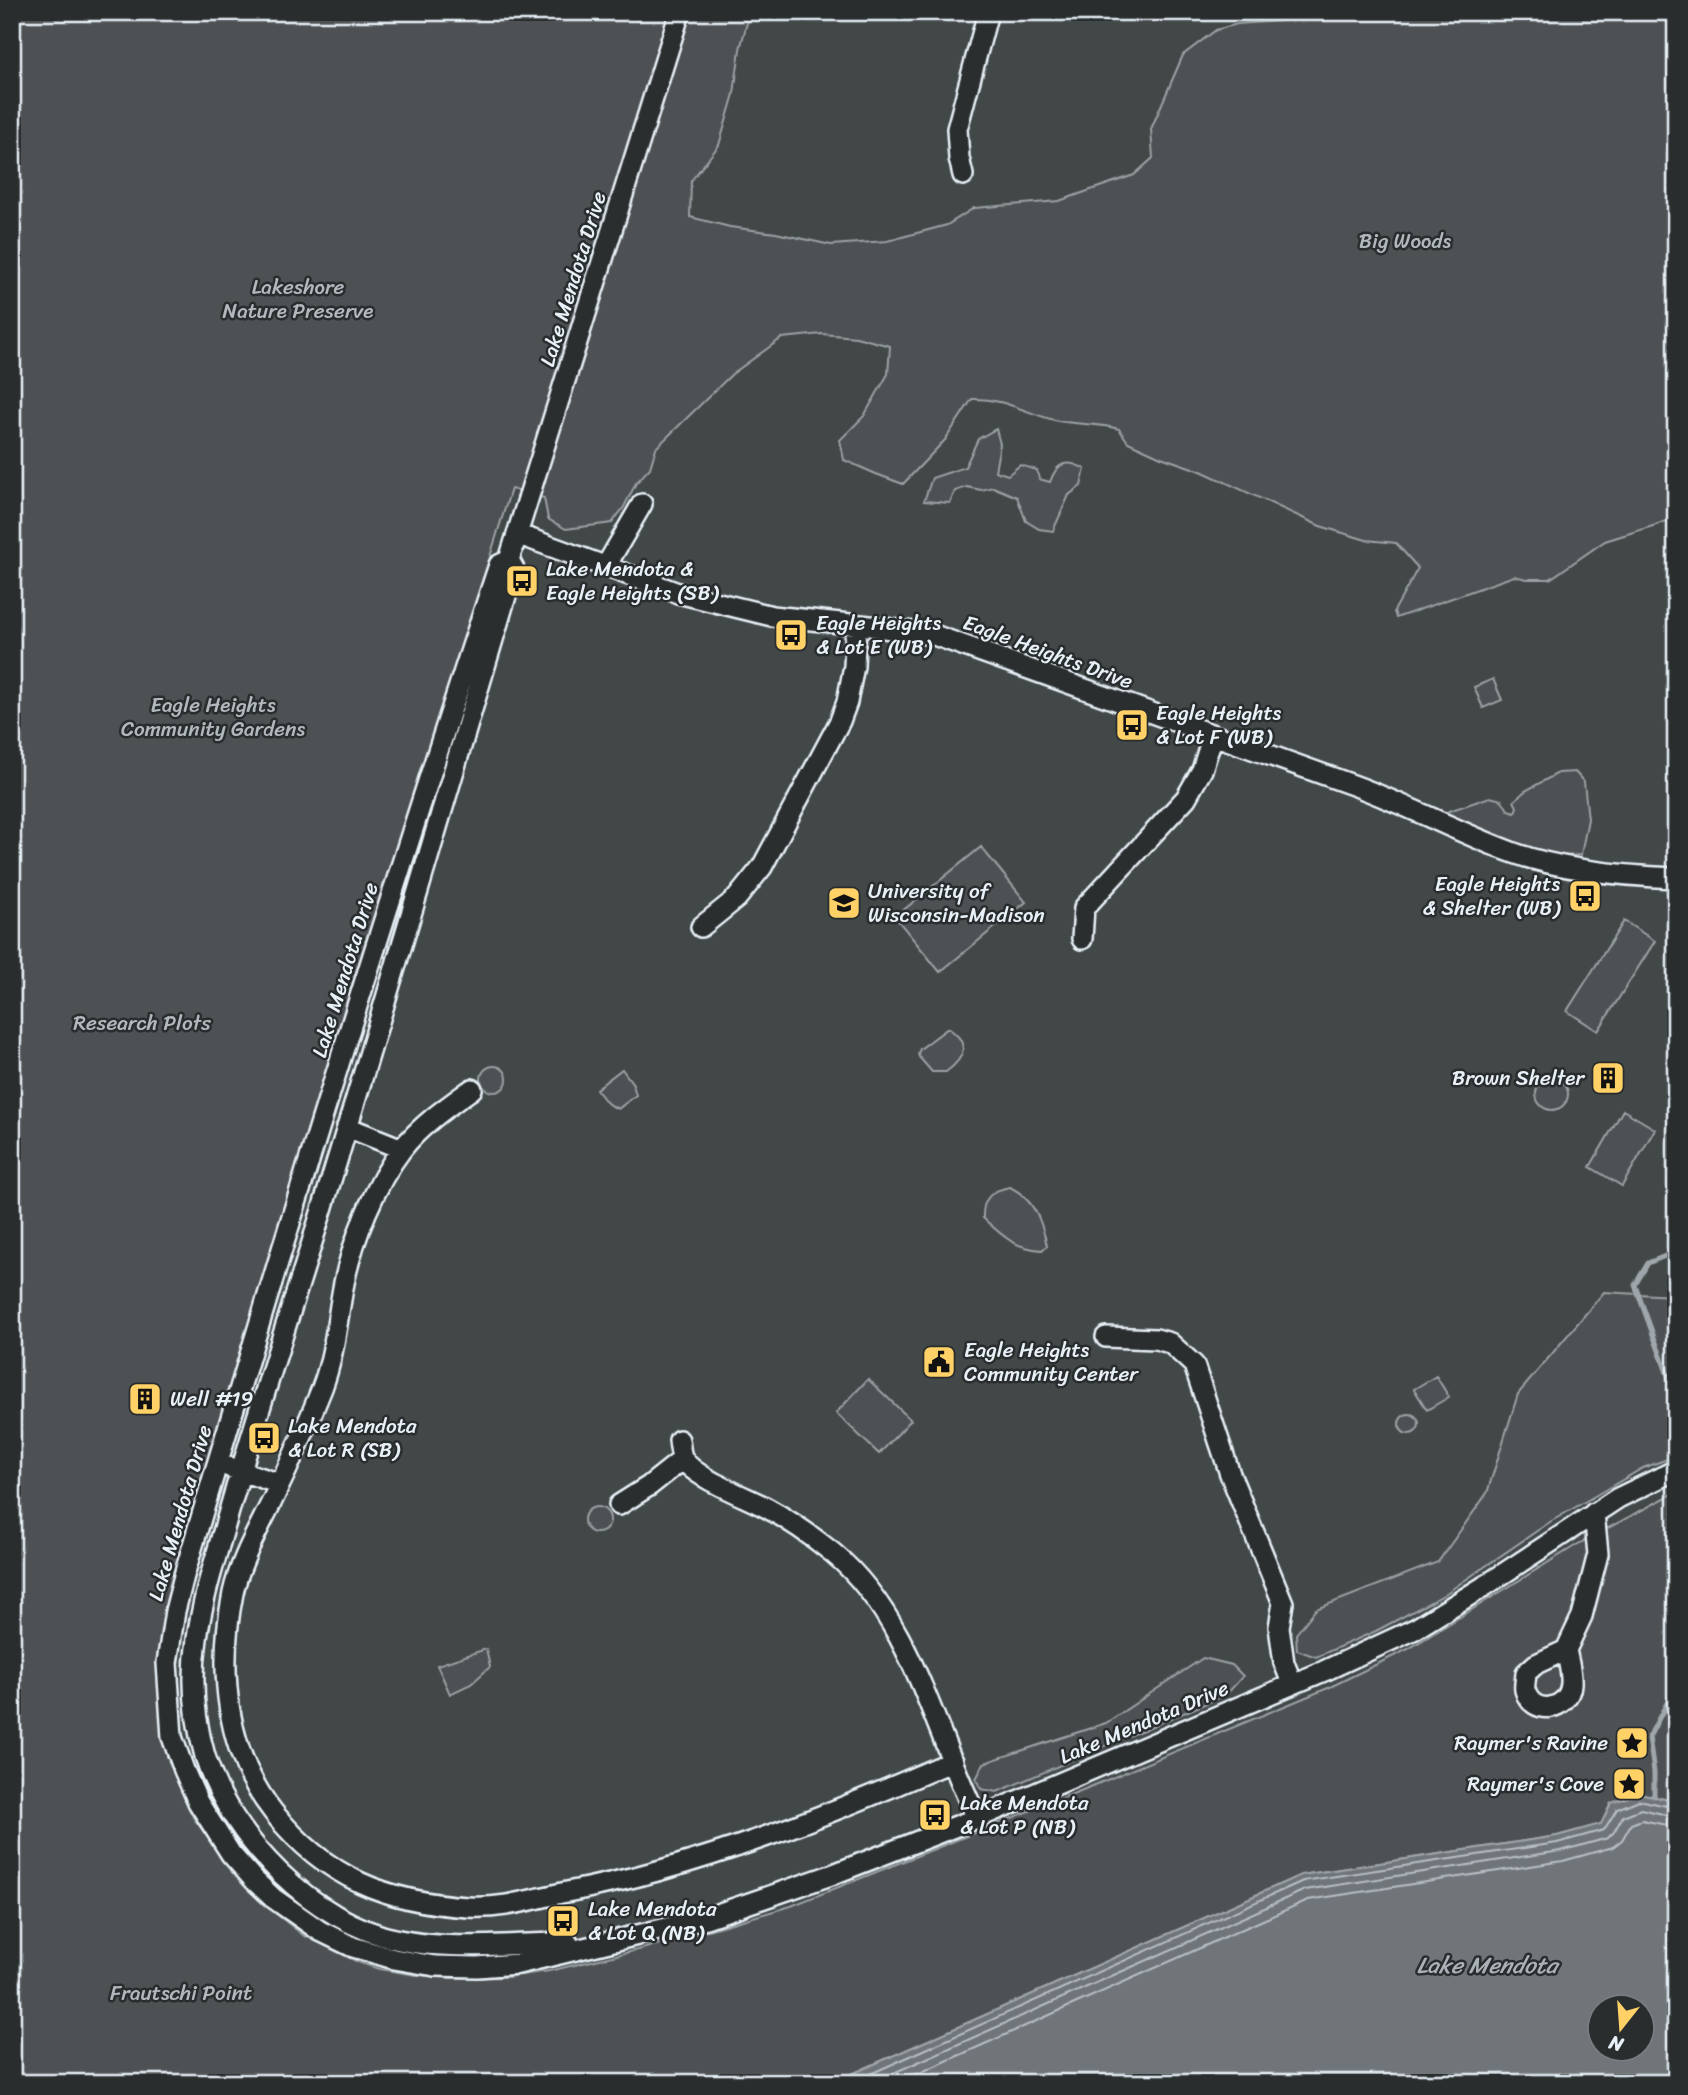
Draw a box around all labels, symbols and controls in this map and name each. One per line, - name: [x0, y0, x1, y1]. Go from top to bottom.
- street label: Lake Mendota Drive: [528, 186, 618, 371]
- park label: Big Woods: [1359, 222, 1452, 260]
- park label: Lakeshore Nature Preserve: [223, 268, 373, 330]
- place label: Lake Mendota & Eagle Heights (SB): [546, 550, 720, 612]
- bus stop icon: Lake Mendota & Eagle Heights (SB): [503, 562, 541, 600]
- place label: Eagle Heights & Lot E (WB): [816, 604, 942, 666]
- street label: Eagle Heights Drive: [958, 604, 1138, 700]
- bus stop icon: Eagle Heights & Lot E (WB): [772, 616, 810, 654]
- park label: Eagle Heights Community Gardens: [121, 686, 305, 748]
- place label: Eagle Heights & Lot F (WB): [1156, 694, 1282, 756]
- bus stop icon: Eagle Heights & Lot F (WB): [1113, 706, 1151, 744]
- place label: Eagle Heights & Shelter (WB): [1422, 865, 1562, 927]
- place label: University of Wisconsin-Madison: [868, 872, 1045, 934]
- street label: Lake Mendota Drive: [300, 877, 390, 1062]
- bus stop icon: Eagle Heights & Shelter (WB): [1566, 877, 1604, 915]
- school or university icon: University of Wisconsin-Madison: [825, 884, 863, 922]
- park label: Research Plots: [73, 1004, 211, 1042]
- place label: Brown Shelter: [1452, 1059, 1585, 1097]
- building icon: Brown Shelter: [1589, 1059, 1627, 1097]
- place label: Eagle Heights Community Center: [964, 1331, 1139, 1393]
- public building icon: Eagle Heights Community Center: [920, 1343, 958, 1381]
- building icon: Well #19: [126, 1380, 164, 1418]
- place label: Well #19: [170, 1380, 254, 1418]
- place label: Lake Mendota & Lot R (SB): [288, 1407, 417, 1469]
- bus stop icon: Lake Mendota & Lot R (SB): [245, 1419, 283, 1457]
- street label: Lake Mendota Drive: [137, 1420, 223, 1605]
- street label: Lake Mendota Drive: [1053, 1669, 1235, 1775]
- place label: Raymer's Ravine: [1454, 1724, 1608, 1762]
- place icon: Raymer's Ravine: [1613, 1724, 1651, 1762]
- place label: Raymer's Cove: [1467, 1765, 1604, 1803]
- place icon: Raymer's Cove: [1610, 1765, 1648, 1803]
- place label: Lake Mendota & Lot P (NB): [960, 1784, 1089, 1846]
- bus stop icon: Lake Mendota & Lot P (NB): [916, 1796, 954, 1834]
- place label: Lake Mendota & Lot Q (NB): [588, 1890, 717, 1952]
- bus stop icon: Lake Mendota & Lot Q (NB): [544, 1902, 582, 1940]
- water label: Lake Mendota: [1417, 1945, 1561, 1986]
- park label: Frautschi Point: [110, 1974, 252, 2012]
- north arrow: [1586, 1994, 1656, 2064]
- text: N: [1604, 2026, 1628, 2062]

